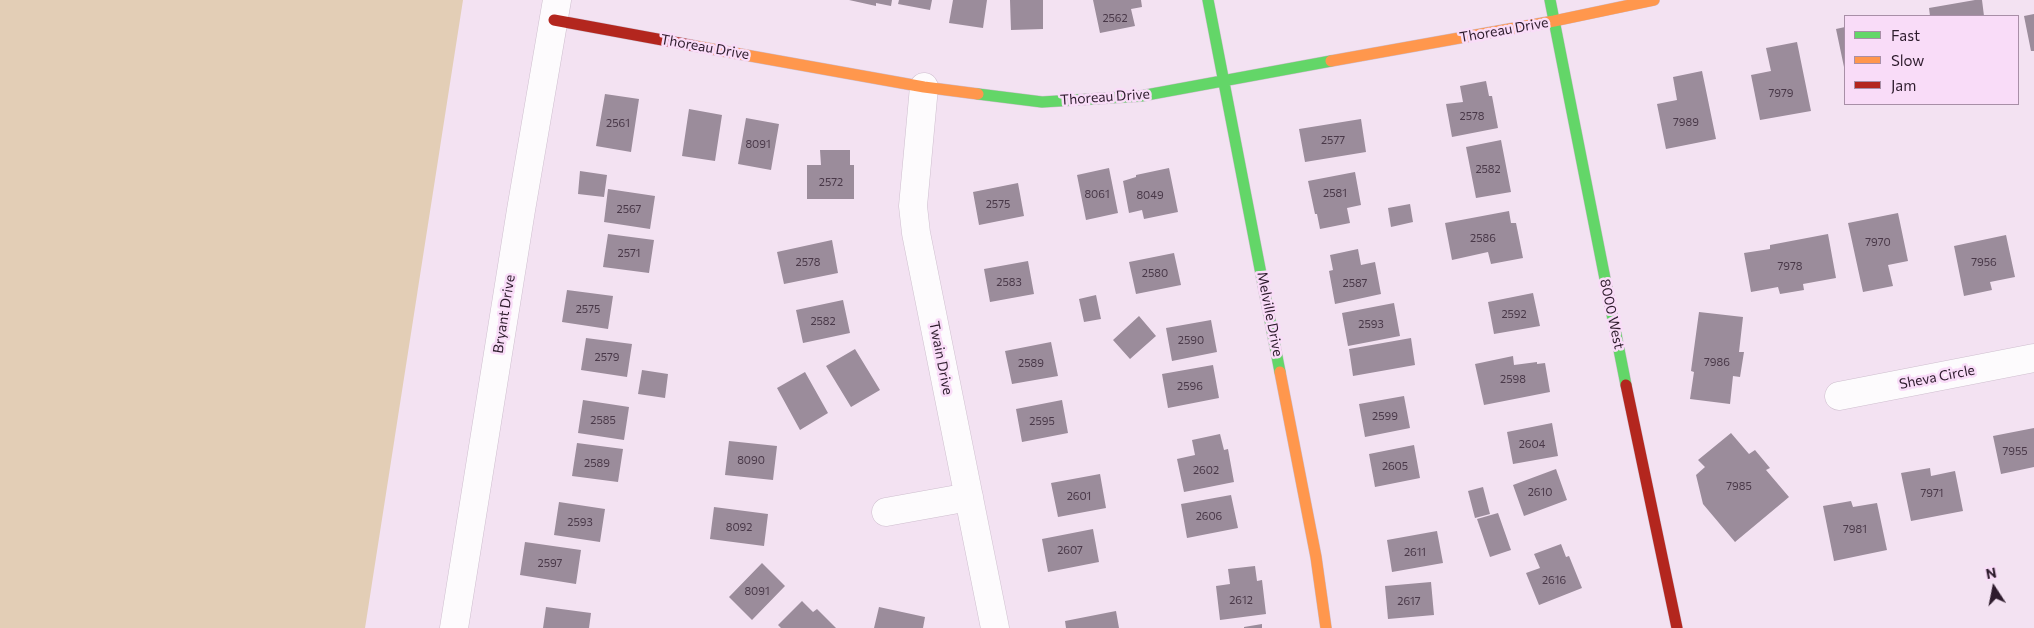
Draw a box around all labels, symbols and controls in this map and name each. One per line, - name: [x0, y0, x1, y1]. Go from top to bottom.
- house number: 2562: [1102, 11, 1128, 25]
- street label: Thoreau Drive: [1458, 14, 1550, 46]
- legend: [1844, 15, 2019, 105]
- text: Fast: [1891, 26, 1920, 44]
- street label: Thoreau Drive: [659, 31, 751, 63]
- text: Slow: [1891, 51, 1924, 69]
- text: Jam: [1891, 76, 1916, 94]
- street label: Thoreau Drive: [1060, 85, 1150, 109]
- house number: 7979: [1769, 86, 1793, 100]
- house number: 2578: [1460, 109, 1484, 123]
- house number: 7989: [1673, 115, 1699, 129]
- house number: 2561: [606, 116, 630, 130]
- house number: 2577: [1321, 133, 1345, 147]
- house number: 8091: [745, 137, 771, 151]
- house number: 2582: [1475, 162, 1501, 176]
- house number: 2572: [819, 175, 843, 189]
- house number: 2581: [1323, 186, 1347, 200]
- house number: 8061: [1084, 187, 1110, 201]
- house number: 8049: [1136, 188, 1164, 202]
- house number: 2575: [986, 197, 1010, 211]
- house number: 2567: [617, 202, 641, 216]
- house number: 2586: [1470, 231, 1496, 245]
- house number: 7970: [1865, 235, 1891, 249]
- house number: 2571: [618, 246, 640, 260]
- house number: 2578: [796, 255, 820, 269]
- house number: 7956: [1971, 255, 1997, 269]
- house number: 7978: [1778, 259, 1802, 273]
- house number: 2580: [1142, 266, 1168, 280]
- street label: Melville Drive: [1254, 270, 1286, 358]
- street label: Bryant Drive: [489, 274, 519, 354]
- house number: 2583: [996, 275, 1022, 289]
- house number: 2587: [1343, 276, 1367, 290]
- street label: 8000 West: [1596, 277, 1628, 351]
- house number: 2575: [576, 302, 600, 316]
- house number: 2592: [1501, 307, 1527, 321]
- house number: 2582: [810, 314, 836, 328]
- house number: 2593: [1358, 317, 1384, 331]
- street label: Twain Drive: [926, 320, 956, 396]
- house number: 2590: [1178, 333, 1204, 347]
- house number: 2579: [595, 350, 619, 364]
- house number: 7986: [1704, 355, 1730, 369]
- house number: 2589: [1018, 356, 1044, 370]
- street label: Sheva Circle: [1898, 361, 1976, 393]
- house number: 2598: [1500, 372, 1526, 386]
- house number: 2596: [1177, 379, 1203, 393]
- house number: 2599: [1372, 409, 1398, 423]
- house number: 2585: [590, 413, 616, 427]
- house number: 2595: [1029, 414, 1055, 428]
- house number: 2604: [1519, 437, 1545, 451]
- house number: 7955: [2002, 444, 2028, 458]
- house number: 8090: [737, 453, 765, 467]
- house number: 2589: [584, 456, 610, 470]
- house number: 2605: [1382, 459, 1408, 473]
- house number: 2602: [1193, 463, 1219, 477]
- house number: 7985: [1726, 479, 1752, 493]
- house number: 2610: [1528, 485, 1552, 499]
- house number: 7971: [1921, 486, 1943, 500]
- house number: 2601: [1067, 489, 1091, 503]
- house number: 2606: [1196, 509, 1222, 523]
- house number: 2593: [567, 515, 593, 529]
- house number: 8092: [726, 520, 752, 534]
- house number: 7981: [1843, 522, 1867, 536]
- house number: 2607: [1057, 543, 1083, 557]
- house number: 2611: [1404, 545, 1426, 559]
- house number: 2597: [538, 556, 562, 570]
- north arrow: [1969, 563, 2019, 613]
- text: N: [1984, 563, 1998, 582]
- house number: 2616: [1542, 573, 1566, 587]
- house number: 8091: [744, 584, 770, 598]
- house number: 2612: [1229, 593, 1253, 607]
- house number: 2617: [1397, 594, 1421, 608]

